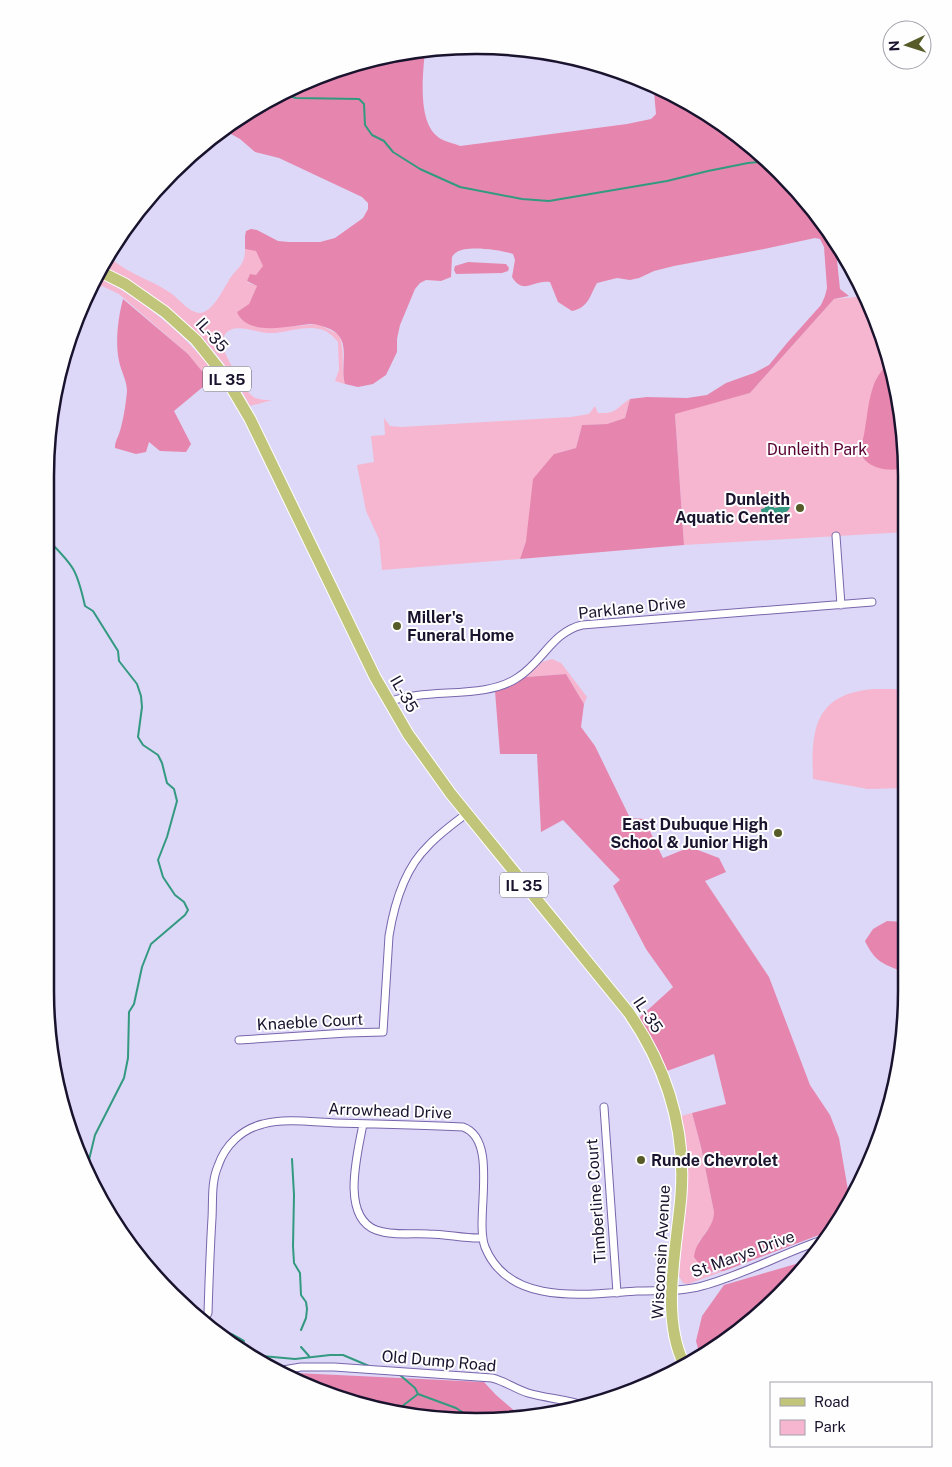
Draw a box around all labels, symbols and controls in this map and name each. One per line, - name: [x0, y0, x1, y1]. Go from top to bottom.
- north arrow: [882, 20, 932, 70]
- text: N: [886, 40, 902, 52]
- street label: IL-35: [192, 314, 232, 356]
- road number: IL 35: [203, 366, 251, 392]
- park label: Dunleith Park: [767, 440, 867, 459]
- place label: Dunleith Aquatic Center: [675, 490, 790, 527]
- marker: Dunleith Aquatic Center: [794, 502, 806, 514]
- street label: Parklane Drive: [577, 593, 687, 623]
- place label: Miller's Funeral Home: [407, 608, 514, 645]
- marker: Miller's Funeral Home: [391, 620, 403, 632]
- street label: IL-35: [386, 672, 422, 716]
- place label: East Dubuque High School & Junior High: [610, 815, 768, 852]
- marker: East Dubuque High School & Junior High: [772, 827, 784, 839]
- road number: IL 35: [500, 872, 548, 898]
- street label: IL-35: [629, 993, 667, 1037]
- street label: Knaeble Court: [256, 1010, 364, 1034]
- street label: Arrowhead Drive: [328, 1099, 452, 1123]
- street label: Timberline Court: [582, 1138, 610, 1264]
- place label: Runde Chevrolet: [651, 1151, 778, 1170]
- marker: Runde Chevrolet: [635, 1154, 647, 1166]
- street label: Wisconsin Avenue: [648, 1184, 674, 1320]
- street label: St Marys Drive: [689, 1227, 797, 1281]
- street label: Old Dump Road: [381, 1347, 497, 1375]
- legend: [770, 1382, 932, 1447]
- text: Road: [814, 1393, 850, 1410]
- text: Park: [814, 1418, 846, 1435]

